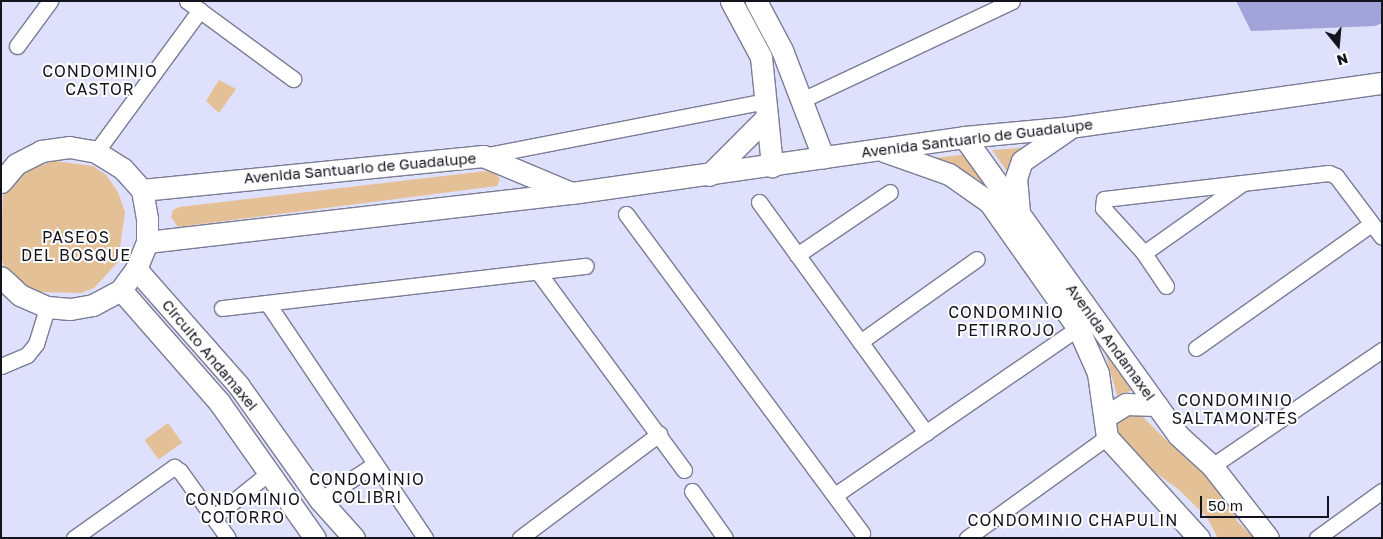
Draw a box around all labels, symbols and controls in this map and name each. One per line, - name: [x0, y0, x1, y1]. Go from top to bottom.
- north arrow: [1313, 20, 1363, 70]
- text: N: [1335, 50, 1350, 70]
- district label: CONDOMINIO CASTOR: [41, 61, 159, 99]
- street label: Avenida Santuario de Guadalupe: [860, 115, 1094, 161]
- street label: Avenida Santuario de Guadalupe: [243, 149, 477, 187]
- district label: PASEOS DEL BOSQUE: [20, 227, 132, 265]
- street label: Avenida Andamaxei: [1063, 280, 1159, 404]
- street label: Circuito Andamaxei: [158, 296, 262, 414]
- district label: CONDOMINIO PETIRROJO: [947, 302, 1065, 340]
- district label: CONDOMINIO SALTAMONTES: [1170, 390, 1300, 428]
- district label: CONDOMINIO COLIBRI: [308, 469, 426, 507]
- scale bar: [1203, 486, 1332, 518]
- district label: CONDOMINIO COTORRO: [184, 489, 302, 527]
- text: 50 m: [1208, 496, 1243, 514]
- district label: CONDOMINIO CHAPULIN: [965, 510, 1181, 530]

